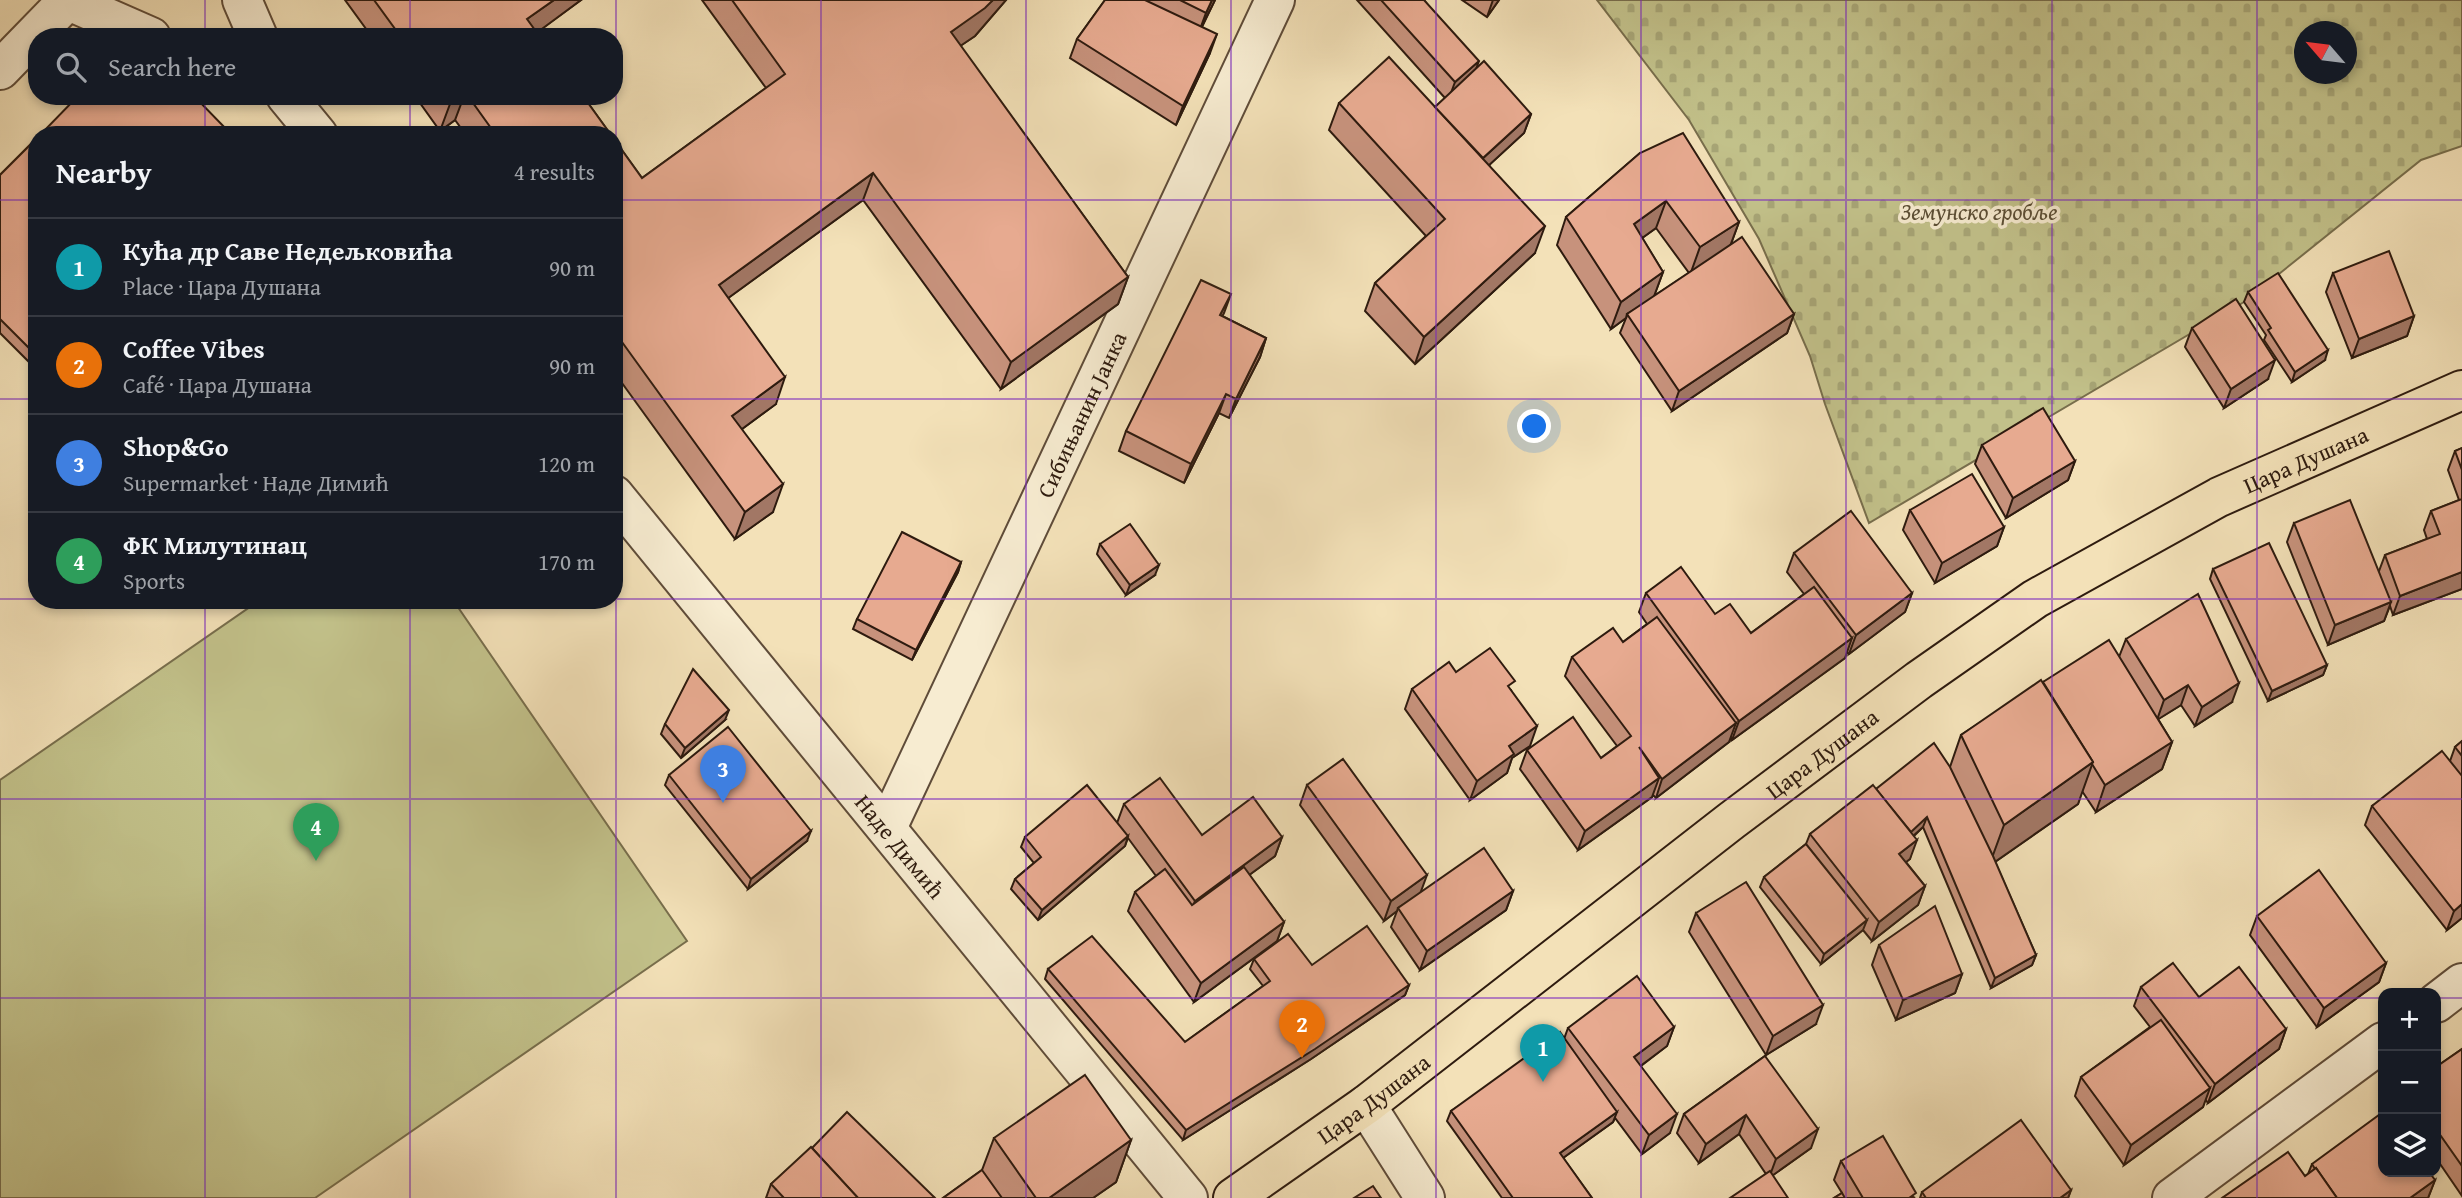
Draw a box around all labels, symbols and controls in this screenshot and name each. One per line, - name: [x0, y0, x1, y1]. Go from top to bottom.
- north arrow: [2294, 21, 2357, 84]
- search box: [28, 28, 623, 105]
- text: Search here: [108, 47, 236, 86]
- icon: search: [52, 48, 90, 86]
- text: Nearby: [56, 150, 152, 194]
- text: 4 results: [514, 155, 595, 188]
- park label: Земунско гробље: [1901, 195, 2057, 228]
- text: Кућа др Саве Недељковића: [123, 231, 452, 270]
- text: 1: [73, 251, 85, 284]
- text: 90 m: [549, 251, 595, 284]
- text: Place · Цара Душана: [123, 270, 321, 303]
- street label: Сибињанин Јанка: [1028, 326, 1134, 503]
- text: Coffee Vibes: [123, 329, 265, 368]
- text: 2: [73, 349, 85, 382]
- text: 90 m: [549, 349, 595, 382]
- text: Café · Цара Душана: [123, 368, 312, 401]
- your location: [1517, 409, 1551, 443]
- street label: Цара Душана: [2238, 417, 2373, 501]
- text: Shop&Go: [123, 427, 229, 466]
- text: 3: [73, 447, 85, 480]
- text: 120 m: [538, 447, 595, 480]
- text: Supermarket · Наде Димић: [123, 466, 389, 499]
- text: ФК Милутинац: [123, 525, 307, 564]
- text: 4: [73, 545, 85, 578]
- text: 170 m: [538, 545, 595, 578]
- text: Sports: [123, 564, 185, 597]
- street label: Цара Душана: [1758, 700, 1885, 806]
- pin: 3: [700, 745, 746, 803]
- street label: Наде Димић: [848, 787, 953, 905]
- pin: 4: [293, 803, 339, 861]
- map controls: [2378, 988, 2441, 1177]
- button: +: [2378, 988, 2441, 1051]
- pin: 2: [1279, 1000, 1325, 1058]
- pin: 1: [1520, 1024, 1566, 1082]
- street label: Цара Душана: [1310, 1045, 1436, 1151]
- button: −: [2378, 1051, 2441, 1114]
- button: layers: [2378, 1114, 2441, 1177]

